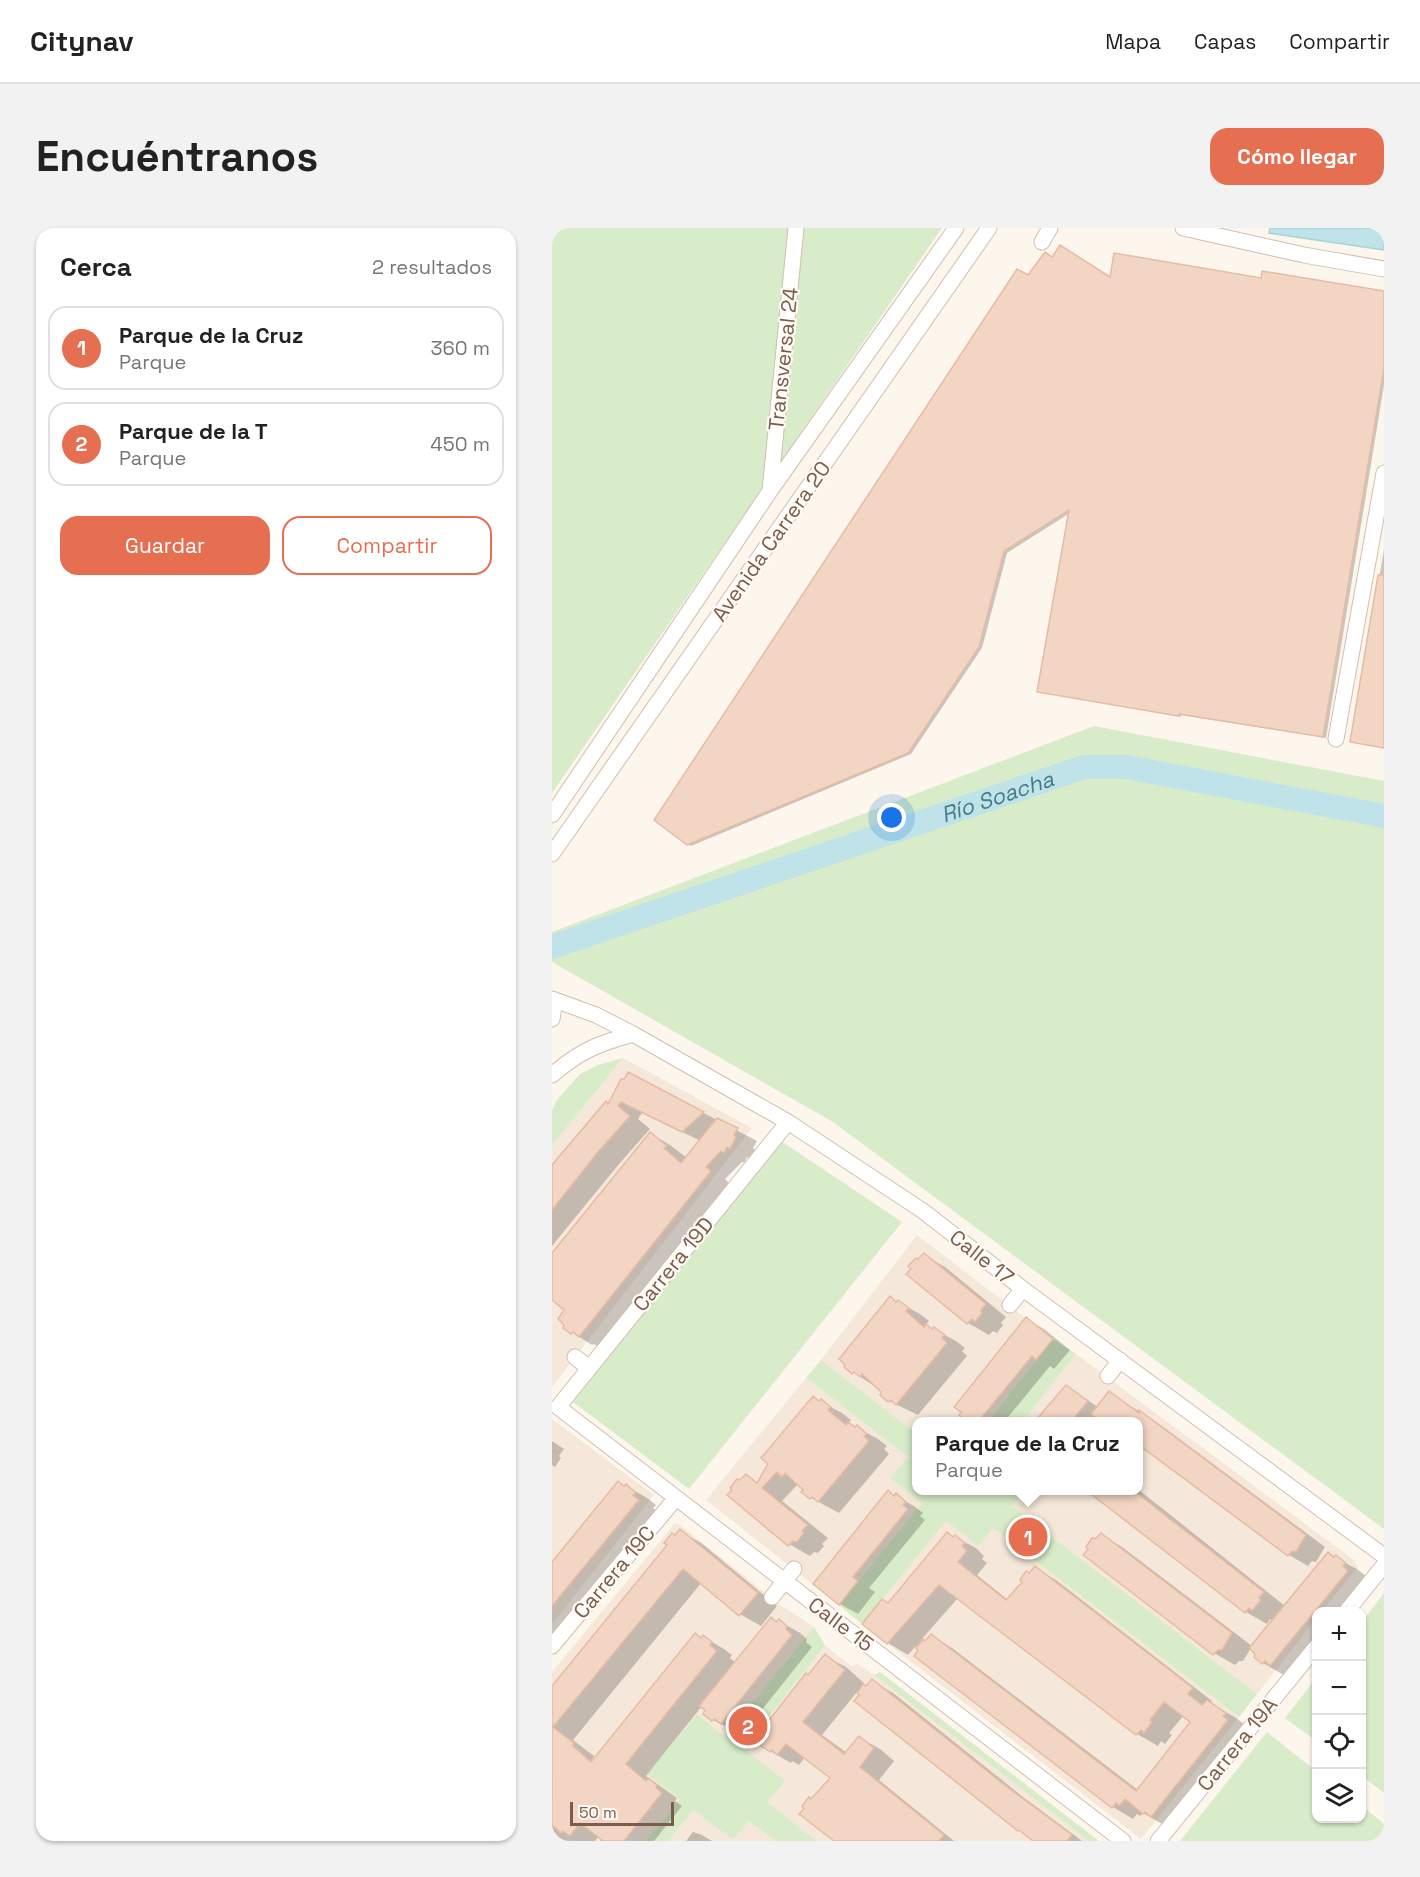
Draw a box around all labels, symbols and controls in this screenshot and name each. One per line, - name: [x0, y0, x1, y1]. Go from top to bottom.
- text: Citynav: [30, 23, 134, 59]
- text: Mapa: [1105, 28, 1161, 55]
- text: Capas: [1194, 28, 1256, 55]
- text: Compartir: [1289, 28, 1390, 55]
- button: Cómo llegar: [1210, 128, 1384, 185]
- text: Encuéntranos: [36, 130, 318, 183]
- text: Cerca: [60, 250, 132, 284]
- text: 2 resultados: [372, 254, 492, 280]
- street label: Transversal 24: [762, 286, 804, 432]
- text: Parque de la Cruz: [119, 321, 303, 349]
- text: 1: [77, 335, 86, 361]
- text: 360 m: [431, 335, 490, 361]
- text: Parque: [119, 349, 186, 375]
- text: Parque de la T: [119, 417, 268, 445]
- text: 2: [76, 431, 87, 457]
- text: 450 m: [430, 431, 490, 457]
- text: Parque: [119, 445, 186, 471]
- street label: Avenida Carrera 20: [706, 456, 836, 626]
- button: Guardar: [60, 516, 270, 575]
- button: Compartir: [282, 516, 492, 575]
- water label: Río Soacha: [937, 764, 1058, 828]
- your location: [877, 803, 906, 832]
- street label: Carrera 19D: [627, 1211, 719, 1317]
- street label: Calle 17: [944, 1223, 1020, 1291]
- popup: [912, 1417, 1143, 1495]
- text: Parque de la Cruz: [935, 1429, 1120, 1457]
- text: Parque: [935, 1457, 1003, 1483]
- pin: 1: [1008, 1514, 1048, 1560]
- street label: Carrera 19C: [567, 1520, 661, 1624]
- street label: Calle 15: [803, 1591, 879, 1657]
- map controls: [1312, 1607, 1366, 1823]
- button: +: [1312, 1607, 1366, 1661]
- button: −: [1312, 1661, 1366, 1715]
- street label: Carrera 19A: [1191, 1691, 1283, 1797]
- pin: 2: [728, 1704, 768, 1748]
- button: locate: [1312, 1715, 1366, 1769]
- button: layers: [1312, 1769, 1366, 1823]
- scale bar: [570, 1799, 674, 1826]
- text: 50 m: [579, 1802, 617, 1823]

